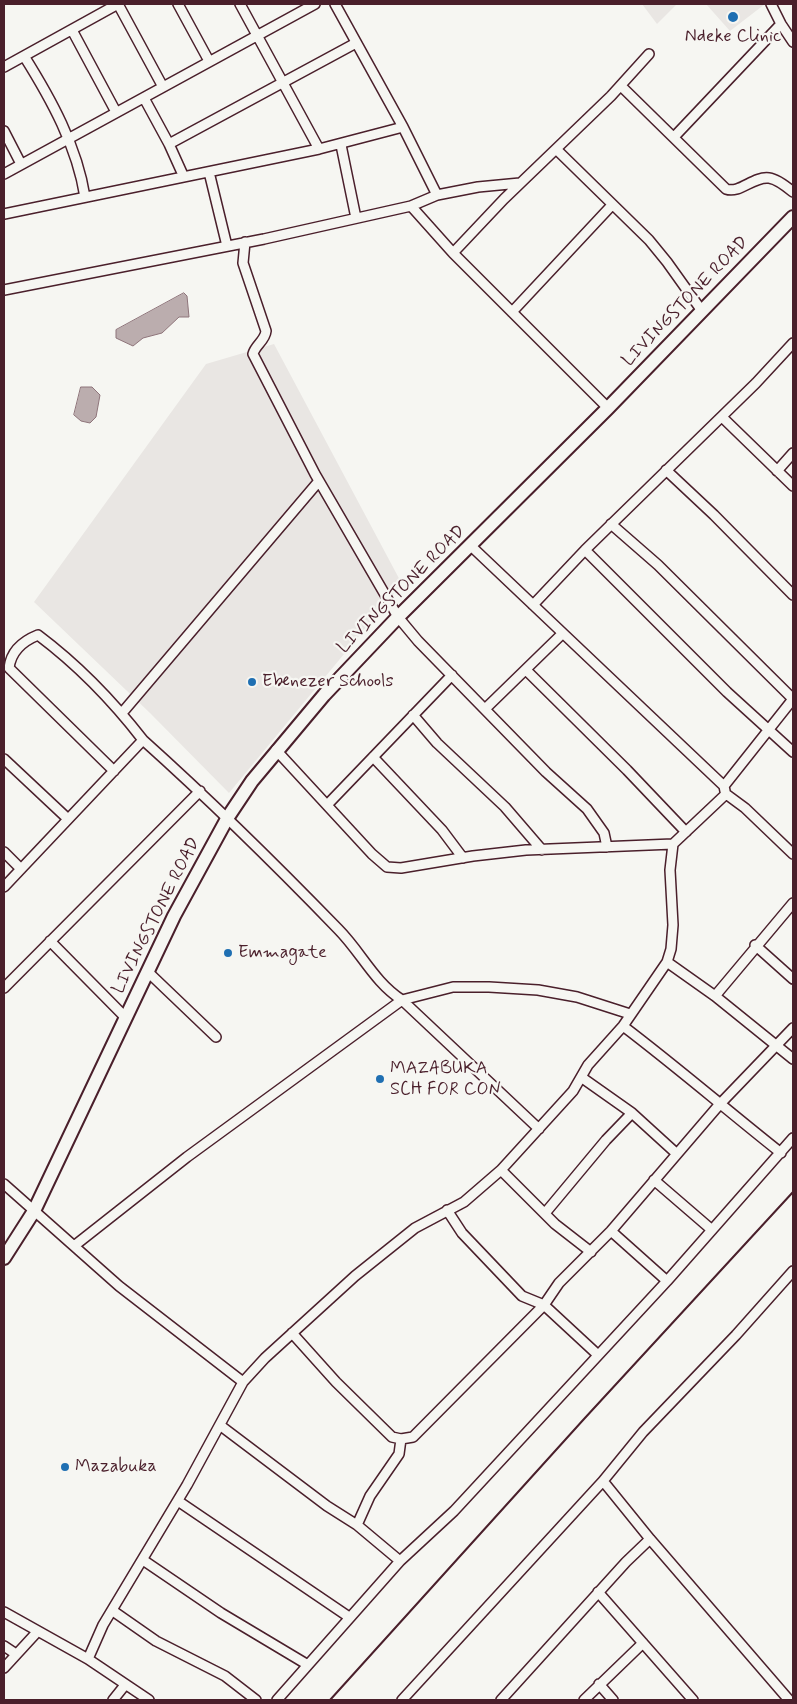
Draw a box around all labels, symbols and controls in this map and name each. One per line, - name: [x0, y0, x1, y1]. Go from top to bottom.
- marker: Ndeke Clinic: [726, 10, 740, 24]
- place label: Ndeke Clinic: [685, 26, 781, 48]
- street label: LIVINGSTONE ROAD: [618, 232, 754, 372]
- street label: LIVINGSTONE ROAD: [333, 521, 471, 659]
- place label: Ebenezer Schools: [262, 671, 394, 693]
- marker: Ebenezer Schools: [246, 676, 258, 688]
- street label: LIVINGSTONE ROAD: [108, 834, 206, 998]
- place label: Emmagate: [238, 942, 327, 964]
- marker: Emmagate: [222, 947, 234, 959]
- place label: MAZABUKA SCH FOR CON: [390, 1058, 501, 1100]
- marker: MAZABUKA SCH FOR CON: [374, 1073, 386, 1085]
- place label: Mazabuka: [75, 1456, 157, 1478]
- marker: Mazabuka: [59, 1461, 71, 1473]

